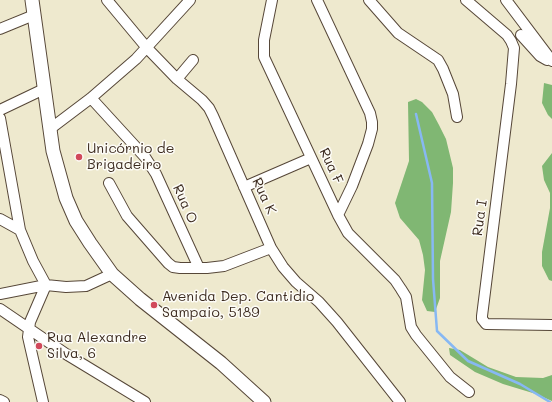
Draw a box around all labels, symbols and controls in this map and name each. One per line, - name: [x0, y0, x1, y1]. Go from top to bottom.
- place label: Unicórnio de Brigadeiro: [87, 141, 174, 174]
- street label: Rua F: [315, 145, 347, 187]
- marker: Unicórnio de Brigadeiro: [74, 152, 84, 162]
- street label: Rua K: [248, 175, 280, 217]
- street label: Rua O: [169, 182, 201, 226]
- street label: Rua I: [469, 199, 491, 237]
- place label: Avenida Dep. Cantidio Sampaio, 5189: [162, 289, 314, 322]
- marker: Avenida Dep. Cantidio Sampaio, 5189: [149, 300, 159, 310]
- place label: Rua Alexandre Silva, 6: [47, 330, 147, 362]
- marker: Rua Alexandre Silva, 6: [34, 341, 44, 351]

